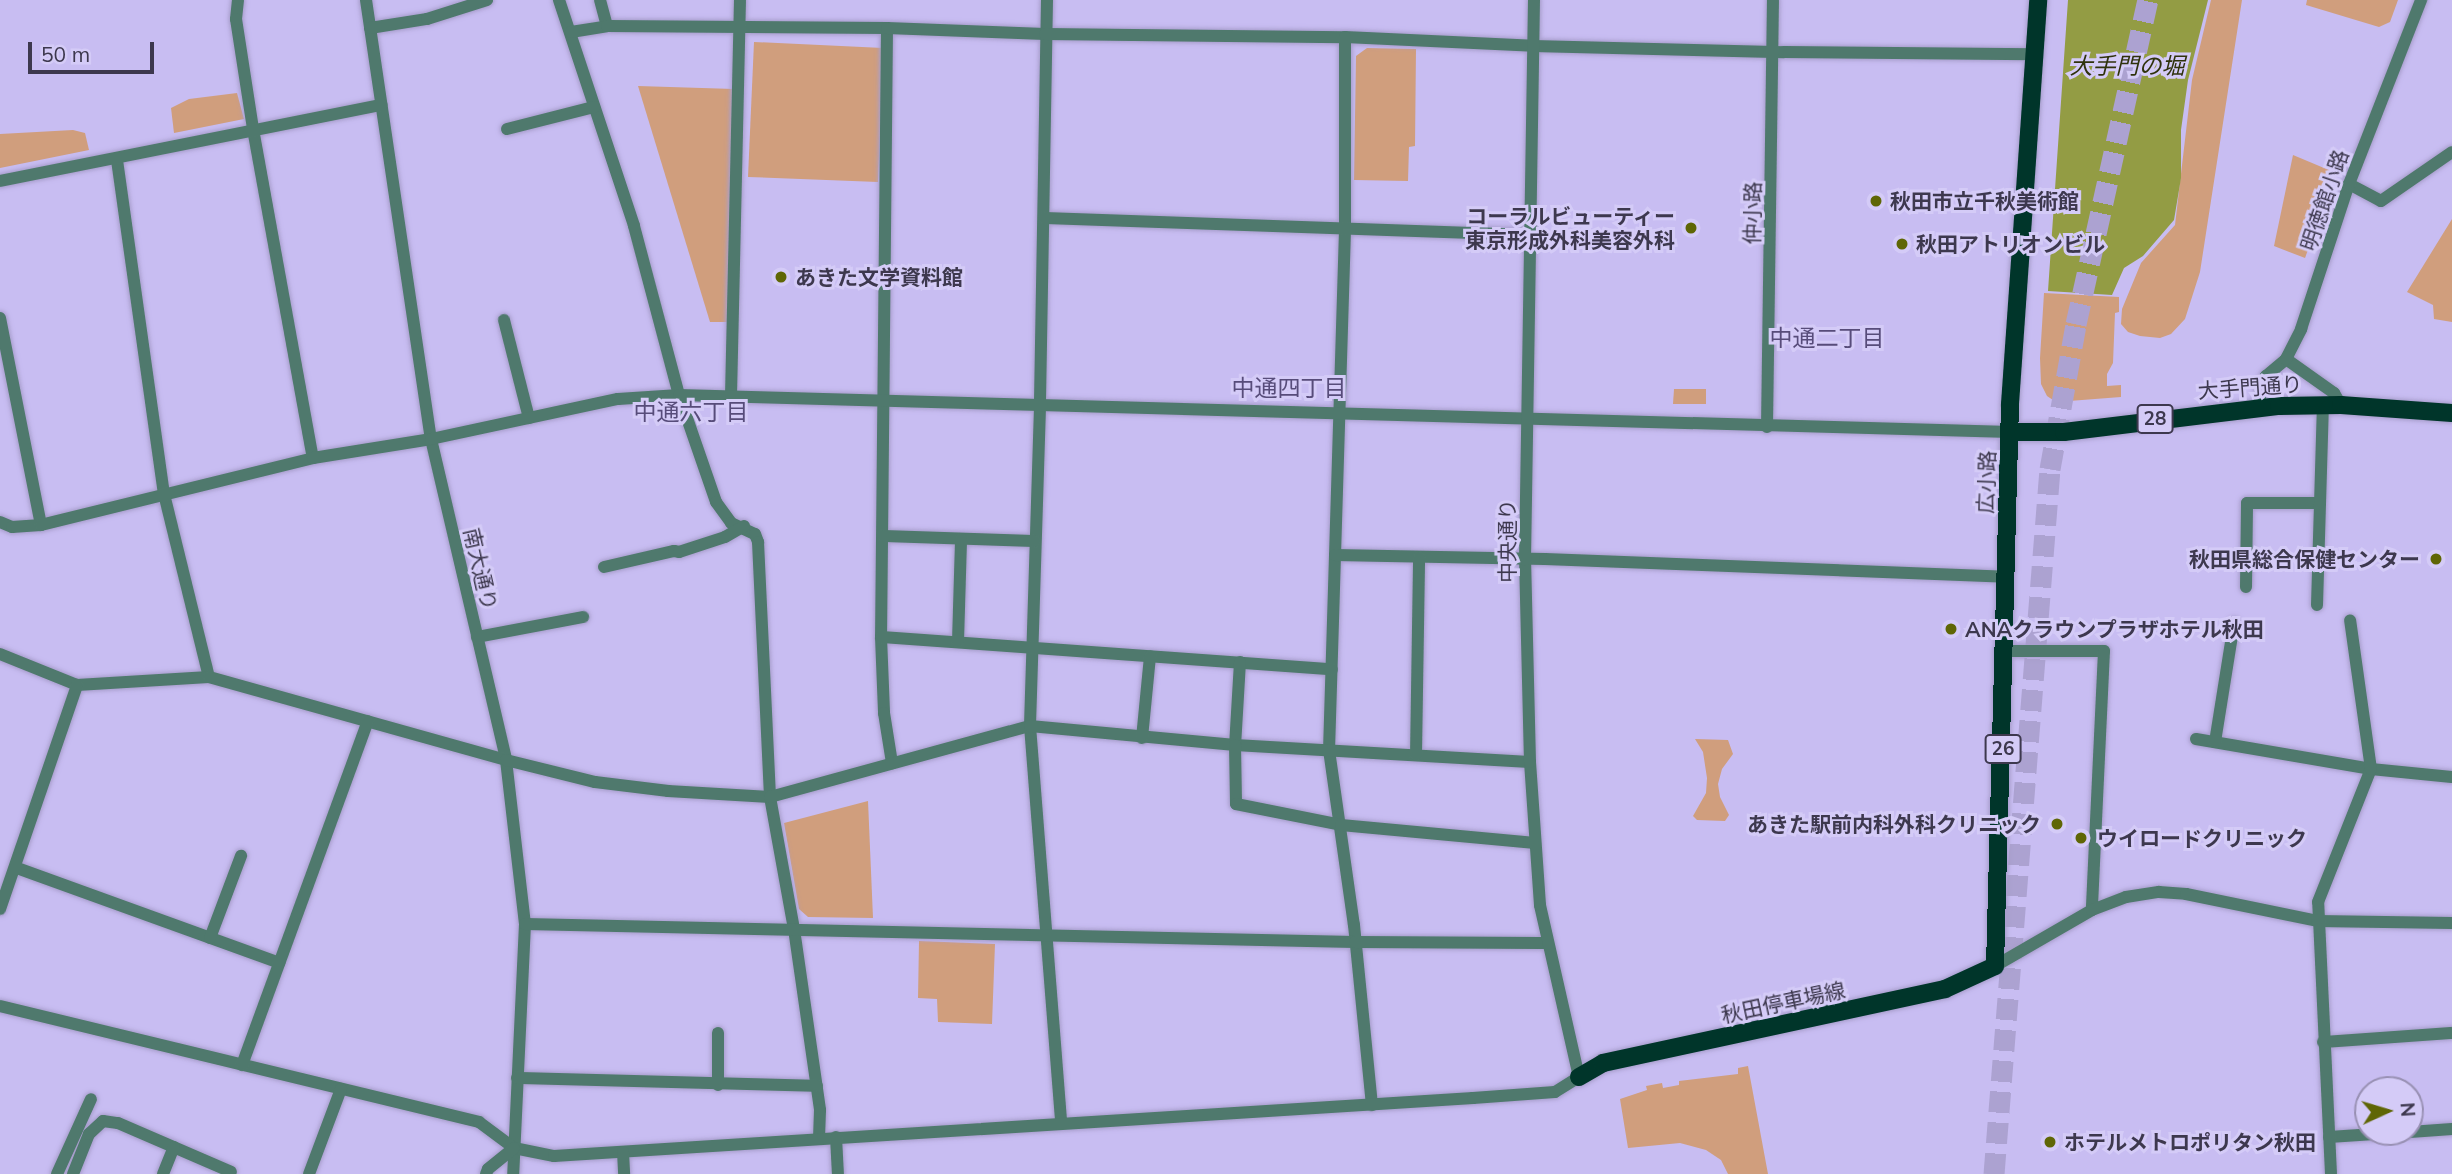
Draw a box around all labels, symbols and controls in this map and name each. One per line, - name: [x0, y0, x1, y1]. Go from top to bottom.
- scale bar: [32, 28, 158, 72]
- text: 50 m: [41, 41, 90, 67]
- water label: 大手門の堀: [2070, 52, 2184, 80]
- street label: 明徳館小路: [2295, 146, 2353, 254]
- street label: 仲小路: [1739, 181, 1765, 245]
- place label: 秋田市立千秋美術館: [1890, 188, 2079, 214]
- marker: 秋田市立千秋美術館: [1868, 193, 1884, 209]
- place label: コーラルビューティー 東京形成外科美容外科: [1465, 203, 1675, 253]
- marker: コーラルビューティー 東京形成外科美容外科: [1681, 218, 1701, 238]
- place label: 秋田アトリオンビル: [1916, 231, 2105, 257]
- marker: 秋田アトリオンビル: [1894, 236, 1910, 252]
- place label: あきた文学資料館: [795, 264, 963, 290]
- marker: あきた文学資料館: [773, 269, 789, 285]
- district label: 中通二丁目: [1770, 324, 1884, 352]
- street label: 大手門通り: [2197, 371, 2303, 403]
- district label: 中通四丁目: [1232, 374, 1346, 402]
- district label: 中通六丁目: [634, 398, 748, 426]
- road number: 28: [2136, 404, 2174, 434]
- street label: 広小路: [1972, 450, 2000, 514]
- street label: 中央通り: [1494, 499, 1520, 583]
- street label: 南大通り: [459, 525, 503, 613]
- place label: 秋田県総合保健センター: [2189, 546, 2420, 572]
- marker: 秋田県総合保健センター: [2426, 549, 2446, 569]
- place label: ANAクラウンプラザホテル秋田: [1965, 616, 2264, 642]
- marker: ANAクラウンプラザホテル秋田: [1943, 621, 1959, 637]
- road number: 26: [1984, 734, 2022, 764]
- place label: あきた駅前内科外科クリニック: [1747, 811, 2041, 837]
- marker: あきた駅前内科外科クリニック: [2047, 814, 2067, 834]
- place label: ウイロードクリニック: [2097, 825, 2307, 851]
- marker: ウイロードクリニック: [2071, 828, 2091, 848]
- street label: 秋田停車場線: [1719, 977, 1847, 1027]
- north arrow: [2354, 1076, 2424, 1146]
- text: N: [2395, 1102, 2420, 1118]
- place label: ホテルメトロポリタン秋田: [2064, 1129, 2316, 1155]
- marker: ホテルメトロポリタン秋田: [2042, 1134, 2058, 1150]

